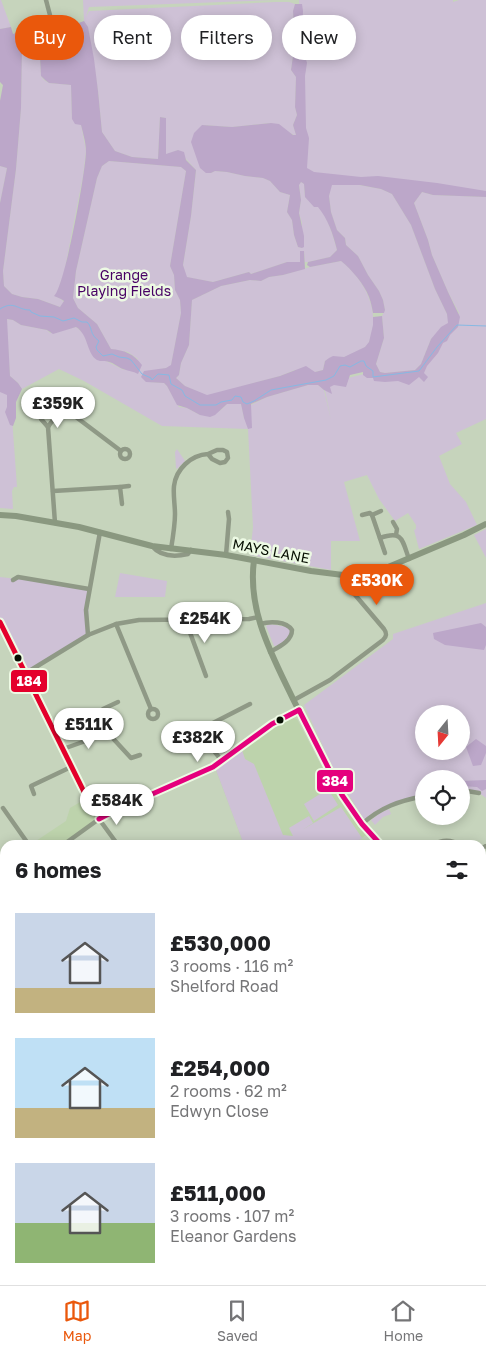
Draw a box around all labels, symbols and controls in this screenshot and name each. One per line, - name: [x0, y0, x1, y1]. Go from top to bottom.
- chip: Buy: [15, 15, 84, 60]
- chip: Rent: [94, 15, 171, 60]
- chip: Filters: [181, 15, 272, 60]
- chip: New: [282, 15, 356, 60]
- park label: Grange Playing Fields: [77, 266, 171, 299]
- pin: £359K: [23, 386, 93, 429]
- text: £359K: [32, 393, 84, 413]
- street label: MAYS LANE: [231, 535, 311, 566]
- pin: £530K: [342, 564, 412, 606]
- text: £530K: [351, 570, 403, 590]
- pin: £254K: [170, 602, 240, 644]
- text: £254K: [179, 608, 231, 628]
- unlabelled marker: [13, 653, 23, 663]
- line badge: 184: [10, 669, 48, 693]
- text: 184: [17, 672, 42, 689]
- north arrow: [415, 705, 470, 760]
- map controls: [415, 705, 470, 825]
- pin: £511K: [54, 708, 124, 750]
- text: £511K: [65, 714, 113, 734]
- unlabelled marker: [275, 715, 285, 725]
- pin: £382K: [163, 720, 233, 763]
- text: £382K: [172, 727, 224, 747]
- line badge: 384: [316, 769, 354, 793]
- button: locate: [415, 770, 470, 825]
- text: 384: [322, 772, 348, 789]
- pin: £584K: [82, 784, 152, 826]
- text: £584K: [91, 790, 143, 810]
- icon: filters: [443, 856, 471, 884]
- text: 6 homes: [15, 857, 101, 883]
- text: £530,000: [170, 930, 271, 956]
- icon: home: [55, 933, 115, 993]
- text: 3 rooms · 116 m²: [170, 956, 293, 976]
- text: Shelford Road: [170, 976, 279, 996]
- text: £254,000: [170, 1055, 270, 1081]
- icon: home: [55, 1058, 115, 1118]
- text: 2 rooms · 62 m²: [170, 1081, 287, 1101]
- text: Edwyn Close: [170, 1101, 269, 1121]
- text: £511,000: [170, 1180, 266, 1206]
- icon: home: [55, 1183, 115, 1243]
- text: 3 rooms · 107 m²: [170, 1206, 294, 1226]
- text: Eleanor Gardens: [170, 1226, 297, 1246]
- tab: Map: [63, 1297, 91, 1344]
- tab: Saved: [217, 1297, 258, 1344]
- tab: Home: [384, 1297, 423, 1344]

